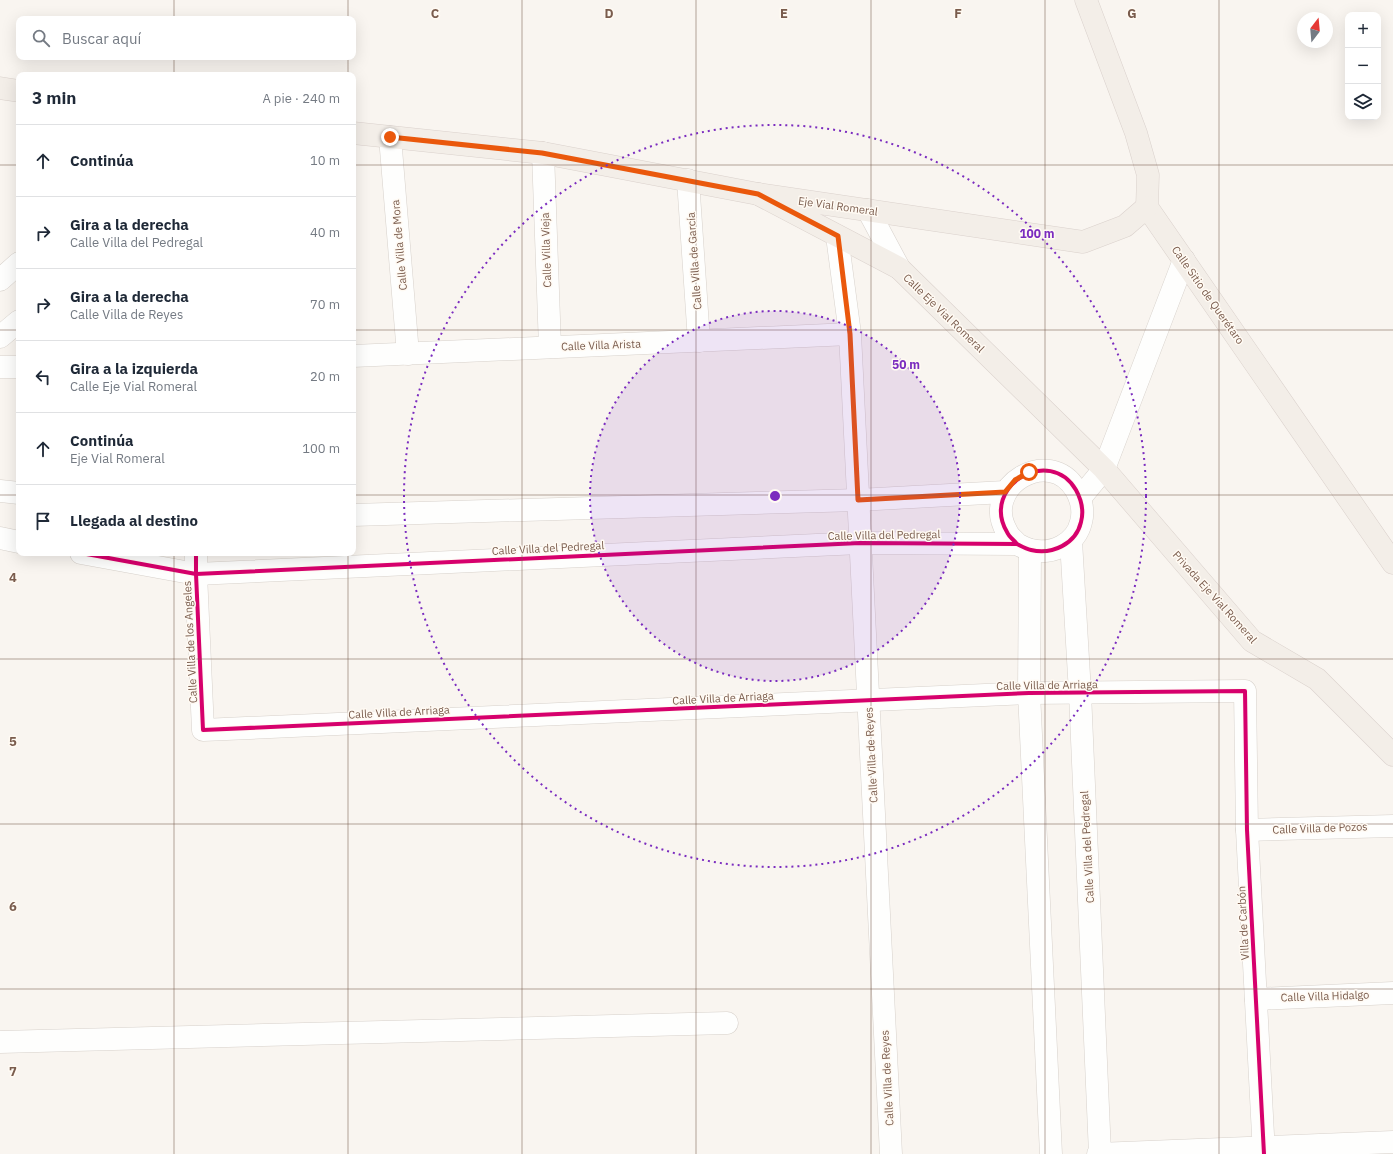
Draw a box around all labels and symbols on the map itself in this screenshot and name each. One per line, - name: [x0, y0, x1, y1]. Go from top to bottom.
- text: C: [431, 5, 440, 22]
- text: D: [604, 5, 614, 22]
- text: E: [780, 5, 788, 22]
- text: F: [954, 5, 962, 22]
- text: G: [1127, 5, 1137, 22]
- north arrow: [1297, 12, 1333, 48]
- route end: [381, 128, 399, 146]
- street label: Eje Vial Romeral: [797, 193, 879, 219]
- street label: Calle Villa de Mora: [388, 199, 410, 291]
- street label: Calle Villa Vieja: [538, 212, 554, 288]
- street label: Calle Villa de García: [684, 212, 704, 310]
- text: 100 m: [1019, 226, 1055, 241]
- street label: Calle Sitio de Querétaro: [1169, 243, 1247, 347]
- street label: Calle Eje Vial Romeral: [900, 271, 988, 355]
- street label: Calle Villa Arista: [561, 337, 641, 353]
- text: 50 m: [892, 357, 920, 372]
- route start: [1020, 463, 1038, 481]
- centre of rings: [768, 489, 782, 503]
- street label: Calle Villa del Pedregal: [828, 527, 940, 543]
- street label: Calle Villa del Pedregal: [491, 538, 605, 558]
- street label: Privada Eje Vial Romeral: [1170, 548, 1260, 646]
- text: 4: [9, 569, 17, 586]
- street label: Calle Villa de los Angeles: [180, 580, 200, 704]
- street label: Calle Villa de Arriaga: [996, 677, 1098, 693]
- street label: Calle Villa de Arriaga: [672, 688, 774, 708]
- street label: Calle Villa de Arriaga: [348, 702, 450, 722]
- street label: Calle Villa de Reyes: [862, 707, 880, 803]
- text: 5: [9, 733, 17, 750]
- street label: Calle Villa del Pedregal: [1077, 790, 1097, 904]
- street label: Calle Villa de Pozos: [1272, 819, 1368, 837]
- street label: Villa de Carbón: [1234, 885, 1252, 961]
- text: 6: [9, 898, 17, 915]
- street label: Calle Villa Hidalgo: [1280, 987, 1370, 1005]
- street label: Calle Villa de Reyes: [878, 1030, 896, 1126]
- text: 7: [9, 1063, 17, 1080]

